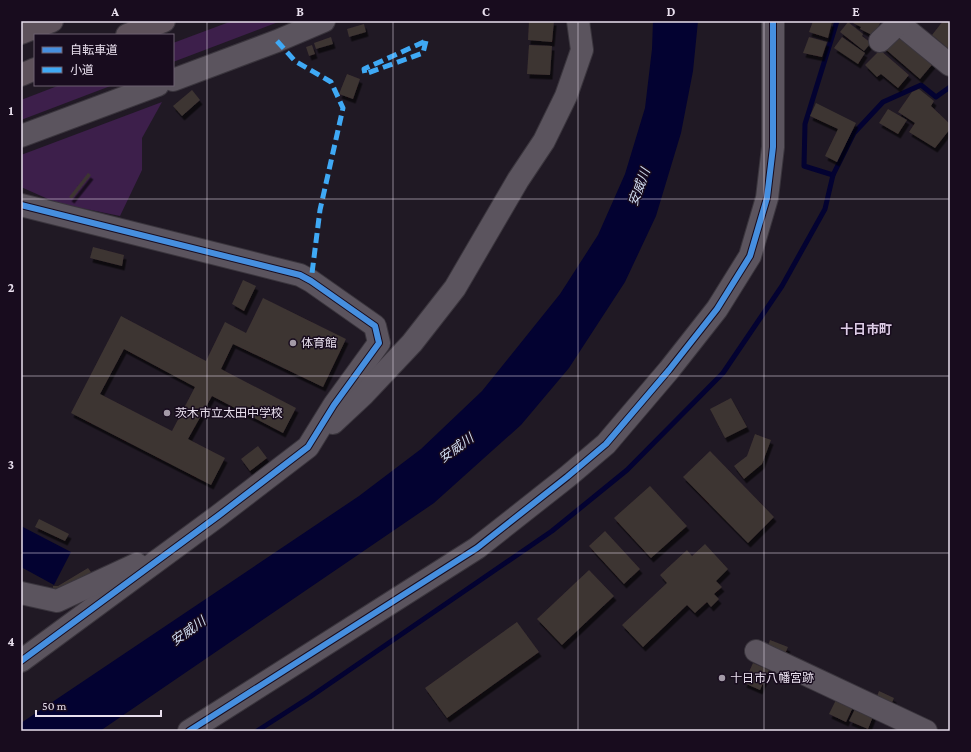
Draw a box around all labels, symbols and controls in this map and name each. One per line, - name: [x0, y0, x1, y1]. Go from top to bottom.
- text: A: [110, 4, 119, 19]
- text: B: [296, 4, 304, 19]
- text: C: [482, 4, 490, 19]
- text: D: [667, 4, 676, 19]
- text: E: [852, 4, 860, 19]
- legend: [34, 34, 174, 86]
- text: 自転車道: [70, 43, 118, 57]
- text: 小道: [70, 63, 94, 77]
- text: 1: [9, 103, 14, 118]
- water label: 安威川: [625, 164, 653, 208]
- text: 2: [8, 280, 15, 295]
- district label: 十日市町: [840, 322, 892, 337]
- place label: 体育館: [301, 336, 337, 350]
- marker: 体育館: [288, 338, 298, 348]
- place label: 茨木市立太田中学校: [175, 406, 283, 420]
- marker: 茨木市立太田中学校: [162, 408, 172, 418]
- water label: 安威川: [436, 429, 478, 466]
- text: 3: [8, 457, 14, 472]
- water label: 安威川: [168, 612, 210, 649]
- text: 4: [7, 634, 15, 649]
- place label: 十日市八幡宮跡: [730, 671, 814, 685]
- marker: 十日市八幡宮跡: [717, 673, 727, 683]
- scale bar: [36, 692, 161, 718]
- text: 50 m: [42, 699, 67, 713]

